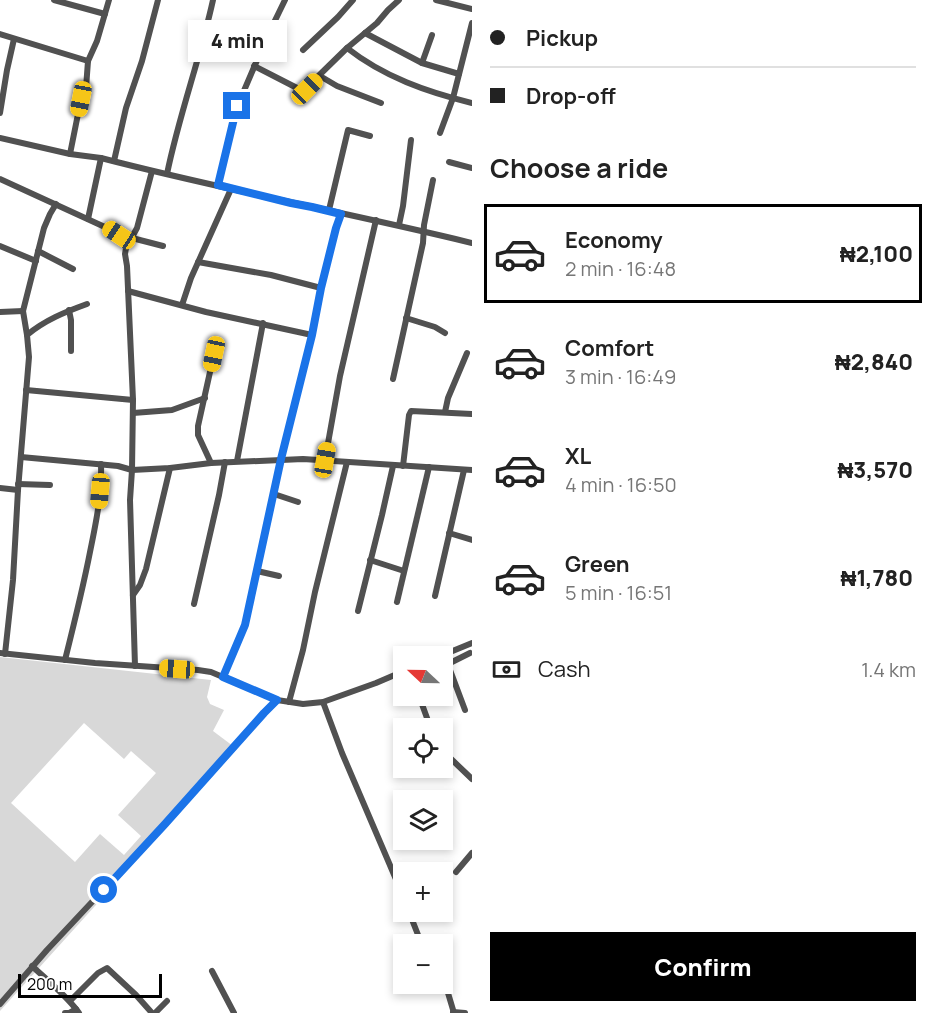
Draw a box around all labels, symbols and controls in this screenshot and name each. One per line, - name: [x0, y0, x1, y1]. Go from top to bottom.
- callout: 4 min: [188, 19, 286, 61]
- text: Pickup: [526, 23, 598, 53]
- text: 4 min: [211, 27, 264, 54]
- car: [288, 70, 326, 108]
- car: [69, 80, 93, 118]
- text: Drop-off: [526, 81, 616, 111]
- route end: [223, 92, 250, 119]
- text: Choose a ride: [490, 149, 668, 186]
- car: [99, 218, 139, 252]
- text: Economy: [565, 225, 663, 255]
- icon: car: [493, 227, 547, 281]
- text: ₦2,100: [840, 239, 913, 269]
- text: 2 min · 16:48: [565, 255, 676, 282]
- text: Comfort: [565, 333, 654, 363]
- car: [201, 335, 227, 373]
- icon: car: [493, 335, 547, 389]
- text: ₦2,840: [835, 347, 913, 377]
- text: 3 min · 16:49: [565, 363, 676, 390]
- car: [313, 441, 337, 479]
- text: XL: [565, 441, 591, 471]
- icon: car: [493, 443, 547, 497]
- text: ₦3,570: [837, 455, 913, 485]
- text: 4 min · 16:50: [565, 471, 677, 498]
- car: [89, 472, 111, 510]
- text: Green: [565, 549, 630, 579]
- icon: car: [493, 551, 547, 605]
- text: ₦1,780: [841, 563, 913, 593]
- text: 5 min · 16:51: [565, 579, 672, 606]
- north arrow: [393, 646, 453, 706]
- map controls: [393, 646, 453, 994]
- icon: cash: [490, 653, 523, 686]
- text: Cash: [538, 654, 591, 684]
- text: 1.4 km: [861, 656, 916, 683]
- car: [158, 659, 196, 679]
- button: locate: [393, 718, 453, 778]
- button: layers: [393, 790, 453, 850]
- button: +: [393, 862, 453, 922]
- route start: [90, 876, 117, 903]
- button: Confirm: [490, 932, 916, 1001]
- button: −: [393, 934, 453, 994]
- scale bar: [18, 971, 162, 998]
- text: 200 m: [27, 973, 72, 995]

